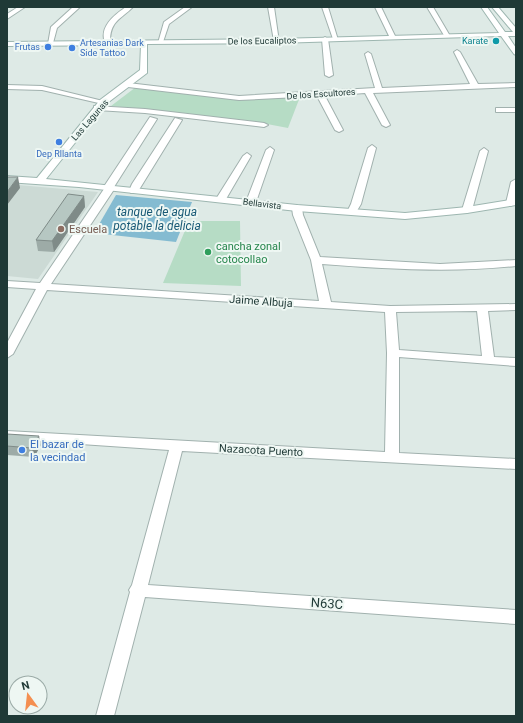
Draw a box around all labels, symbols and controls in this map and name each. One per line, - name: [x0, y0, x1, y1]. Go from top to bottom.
- street label: De los Eucaliptos: [228, 35, 297, 47]
- place label: Karate: [462, 36, 488, 46]
- marker: Karate: [491, 36, 501, 46]
- place label: Artesanias Dark Side Tattoo: [80, 38, 144, 58]
- place label: Frutas: [15, 42, 40, 52]
- marker: Frutas: [43, 42, 53, 52]
- marker: Artesanias Dark Side Tattoo: [67, 43, 77, 53]
- street label: De los Escultores: [286, 87, 356, 101]
- street label: Las Lagunas: [70, 97, 111, 142]
- marker: Dep Rllanta: [54, 137, 64, 147]
- place label: Dep Rllanta: [36, 149, 82, 159]
- street label: Bellavista: [242, 197, 282, 211]
- water label: tanque de agua potable la delicia: [112, 205, 201, 233]
- place label: Escuela: [69, 223, 107, 236]
- marker: Escuela: [56, 224, 66, 234]
- place label: cancha zonal cotocollao: [216, 240, 281, 266]
- marker: cancha zonal cotocollao: [203, 247, 213, 257]
- street label: Jaime Albuja: [229, 293, 293, 310]
- place label: El bazar de la vecindad: [30, 438, 85, 464]
- street label: Nazacota Puento: [219, 442, 303, 459]
- marker: El bazar de la vecindad: [17, 445, 27, 455]
- street label: N63C: [310, 595, 344, 612]
- north arrow: [8, 675, 48, 715]
- text: N: [20, 678, 31, 693]

